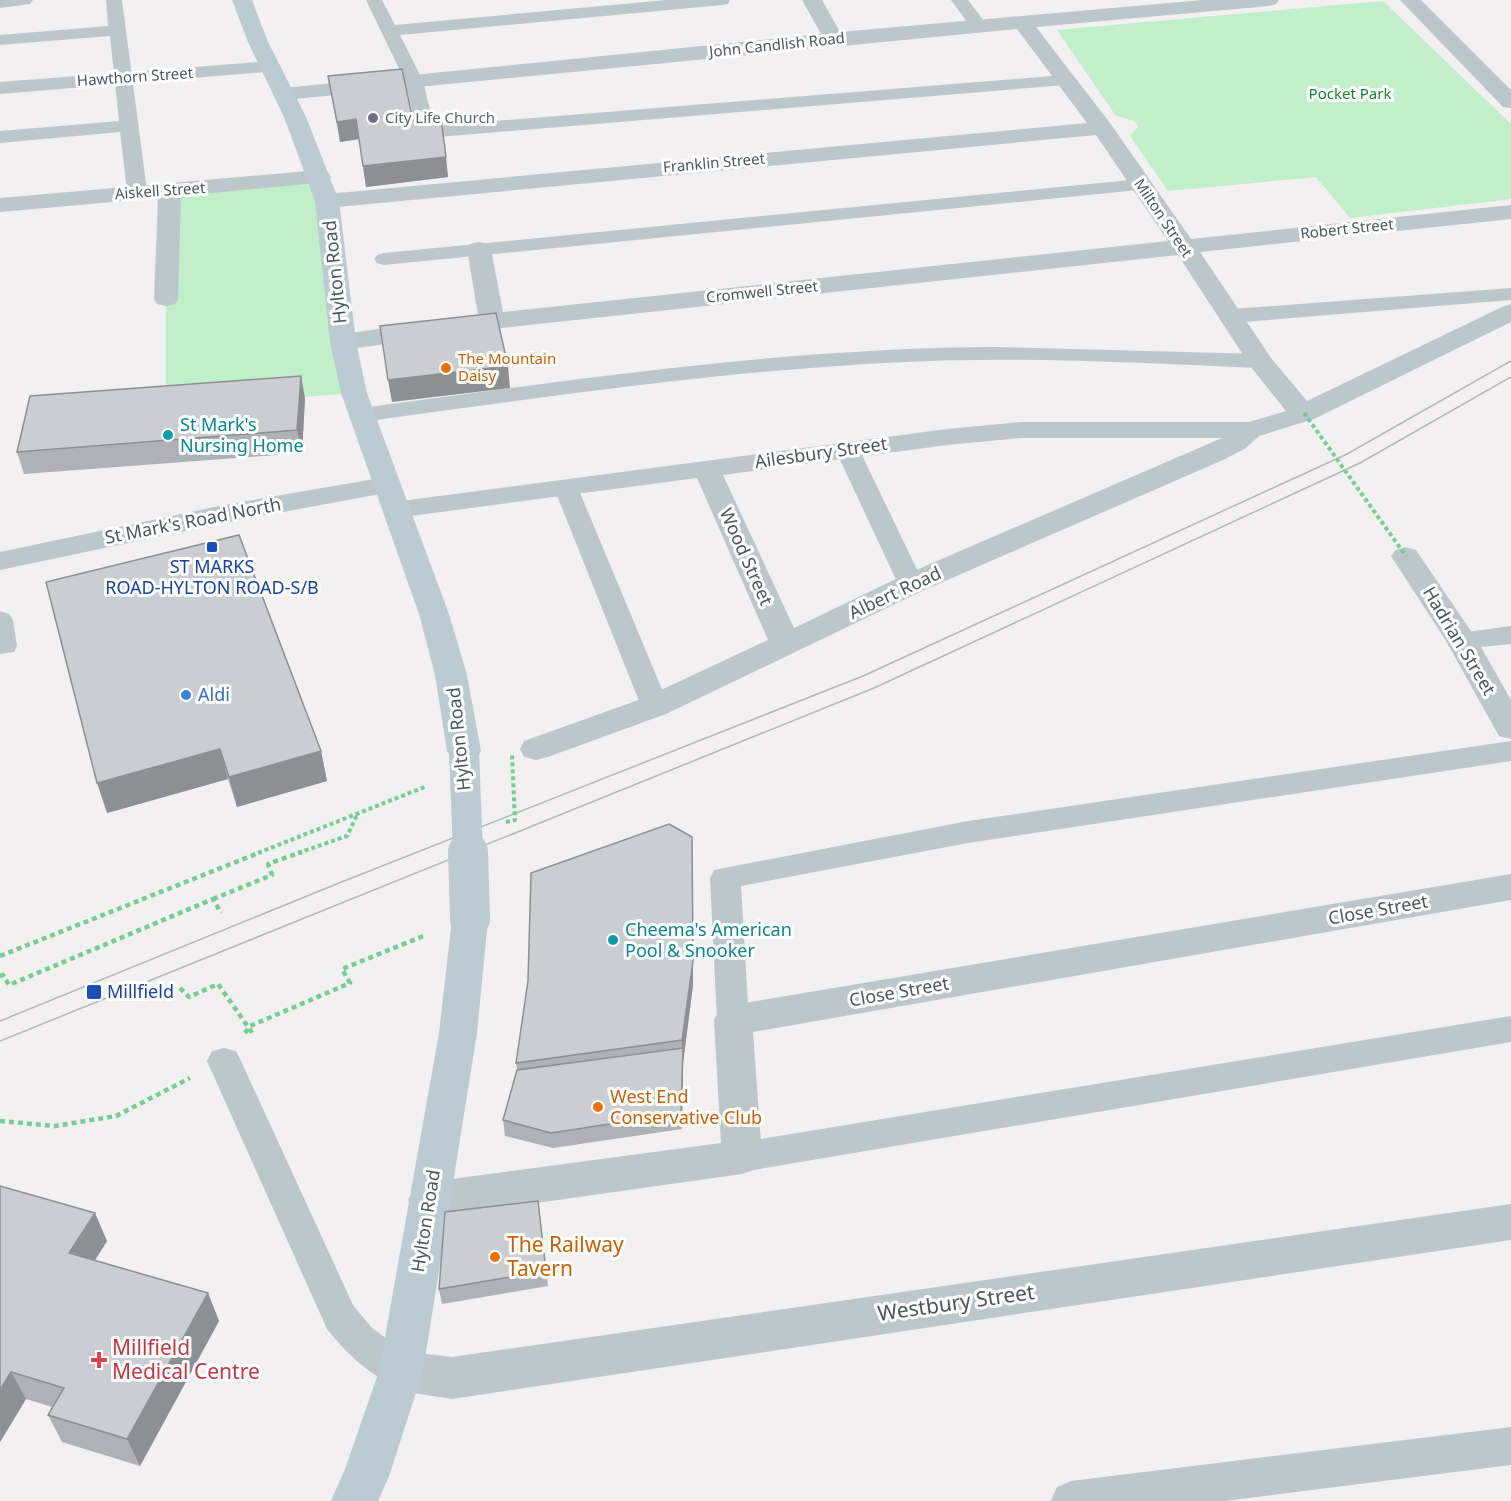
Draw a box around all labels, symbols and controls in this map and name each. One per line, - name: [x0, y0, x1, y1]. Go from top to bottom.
- street label: John Candlish Road: [706, 27, 846, 61]
- street label: Hawthorn Street: [76, 62, 194, 90]
- park label: Pocket Park: [1309, 83, 1391, 103]
- place label: City Life Church: [385, 107, 495, 127]
- marker: City Life Church: [366, 111, 380, 125]
- street label: Franklin Street: [662, 148, 766, 176]
- street label: Milton Street: [1130, 174, 1198, 261]
- street label: Aiskell Street: [114, 177, 206, 203]
- street label: Robert Street: [1299, 213, 1395, 243]
- street label: Hylton Road: [317, 219, 351, 325]
- street label: Cromwell Street: [705, 275, 819, 307]
- place label: The Mountain Daisy: [458, 348, 556, 385]
- marker: The Mountain Daisy: [439, 361, 453, 375]
- place label: St Mark's Nursing Home: [180, 412, 304, 457]
- marker: St Mark's Nursing Home: [161, 428, 175, 442]
- street label: Ailesbury Street: [753, 431, 889, 473]
- street label: St Mark's Road North: [103, 491, 283, 549]
- street label: Wood Street: [715, 504, 779, 610]
- marker: ST MARKS ROAD-HYLTON ROAD-S/B: [205, 540, 219, 554]
- place label: ST MARKS ROAD-HYLTON ROAD-S/B: [105, 554, 319, 599]
- street label: Albert Road: [845, 560, 945, 624]
- street label: Hadrian Street: [1418, 582, 1502, 700]
- place label: Aldi: [198, 682, 230, 706]
- street label: Hylton Road: [441, 686, 475, 792]
- marker: Aldi: [179, 688, 193, 702]
- street label: Close Street: [1326, 888, 1430, 930]
- place label: Cheema's American Pool & Snooker: [625, 917, 792, 962]
- marker: Cheema's American Pool & Snooker: [606, 933, 620, 947]
- street label: Close Street: [847, 970, 951, 1012]
- place label: Millfield: [107, 979, 174, 1003]
- marker: Millfield: [85, 983, 103, 1001]
- place label: West End Conservative Club: [610, 1084, 762, 1129]
- marker: West End Conservative Club: [591, 1100, 605, 1114]
- street label: Hylton Road: [405, 1168, 445, 1274]
- place label: The Railway Tavern: [507, 1230, 624, 1282]
- marker: The Railway Tavern: [488, 1250, 502, 1264]
- street label: Westbury Street: [876, 1277, 1036, 1327]
- place label: Millfield Medical Centre: [112, 1333, 260, 1385]
- marker: Millfield Medical Centre: [90, 1351, 108, 1369]

